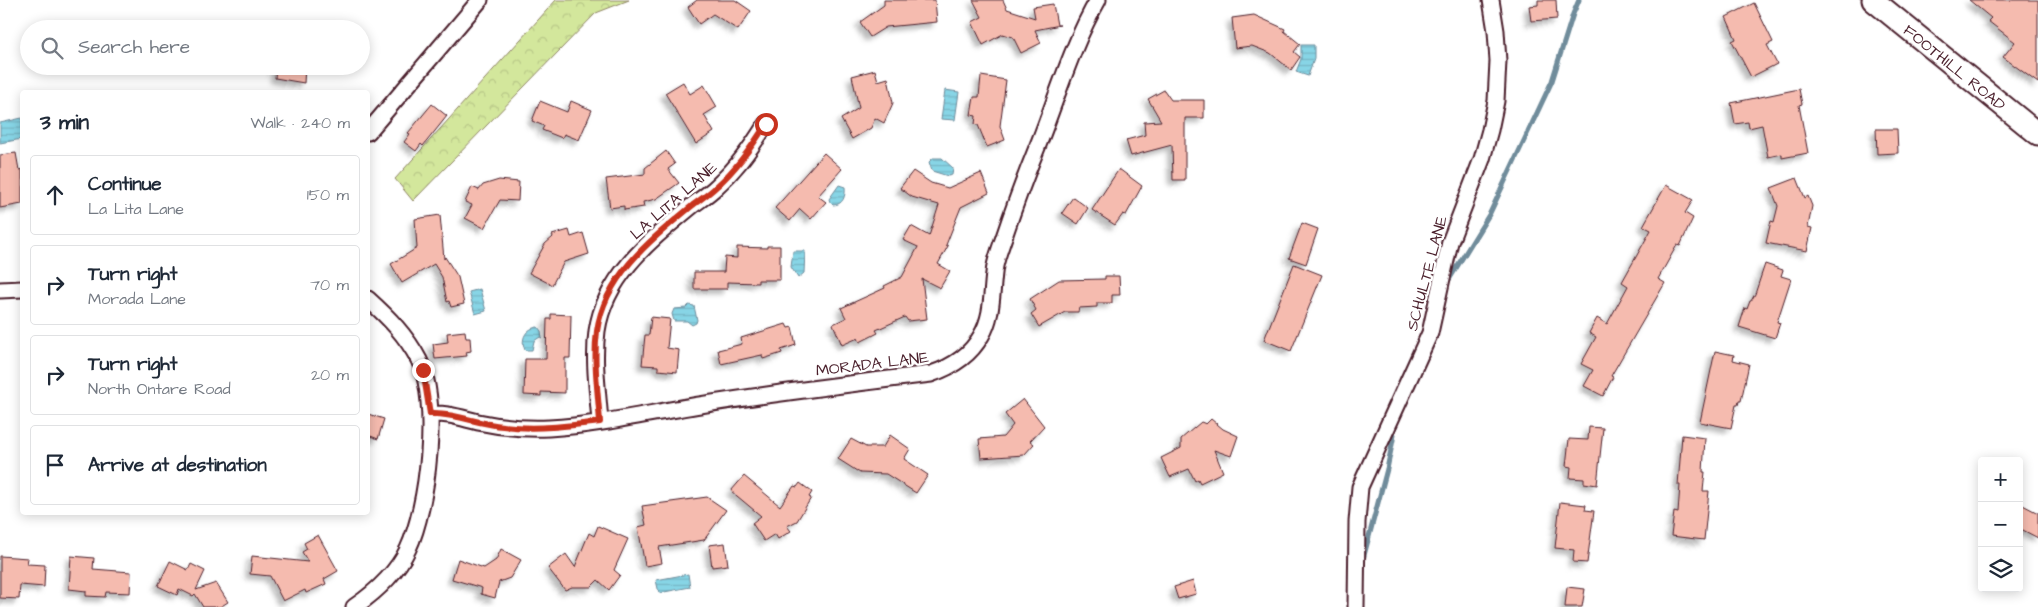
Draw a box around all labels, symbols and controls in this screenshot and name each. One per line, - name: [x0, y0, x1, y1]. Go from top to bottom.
- search box: [20, 20, 370, 75]
- street label: FOOTHILL ROAD: [1899, 20, 2010, 116]
- icon: search: [38, 34, 66, 62]
- text: Search here: [78, 34, 190, 61]
- text: 3 min: [40, 108, 89, 137]
- text: Walk · 240 m: [250, 112, 350, 134]
- route start: [755, 113, 778, 136]
- street label: LA LITA LANE: [625, 156, 722, 245]
- text: Continue: [88, 171, 162, 198]
- icon: ahead: [41, 181, 69, 209]
- text: 150 m: [307, 184, 349, 206]
- text: La Lita Lane: [88, 198, 184, 220]
- street label: SCHULTE LANE: [1401, 213, 1453, 333]
- text: Turn right: [88, 261, 177, 288]
- icon: right: [41, 271, 69, 299]
- text: 70 m: [310, 274, 349, 296]
- text: Morada Lane: [88, 288, 186, 310]
- street label: MORADA LANE: [814, 346, 930, 382]
- text: Turn right: [88, 351, 177, 378]
- route end: [412, 359, 435, 382]
- icon: right: [41, 361, 69, 389]
- text: 20 m: [311, 364, 349, 386]
- text: North Ontare Road: [88, 378, 231, 400]
- icon: arrive: [41, 451, 69, 479]
- text: Arrive at destination: [88, 452, 267, 479]
- map controls: [1978, 457, 2023, 592]
- button: +: [1978, 457, 2023, 502]
- button: −: [1978, 502, 2023, 547]
- button: layers: [1978, 547, 2023, 592]

